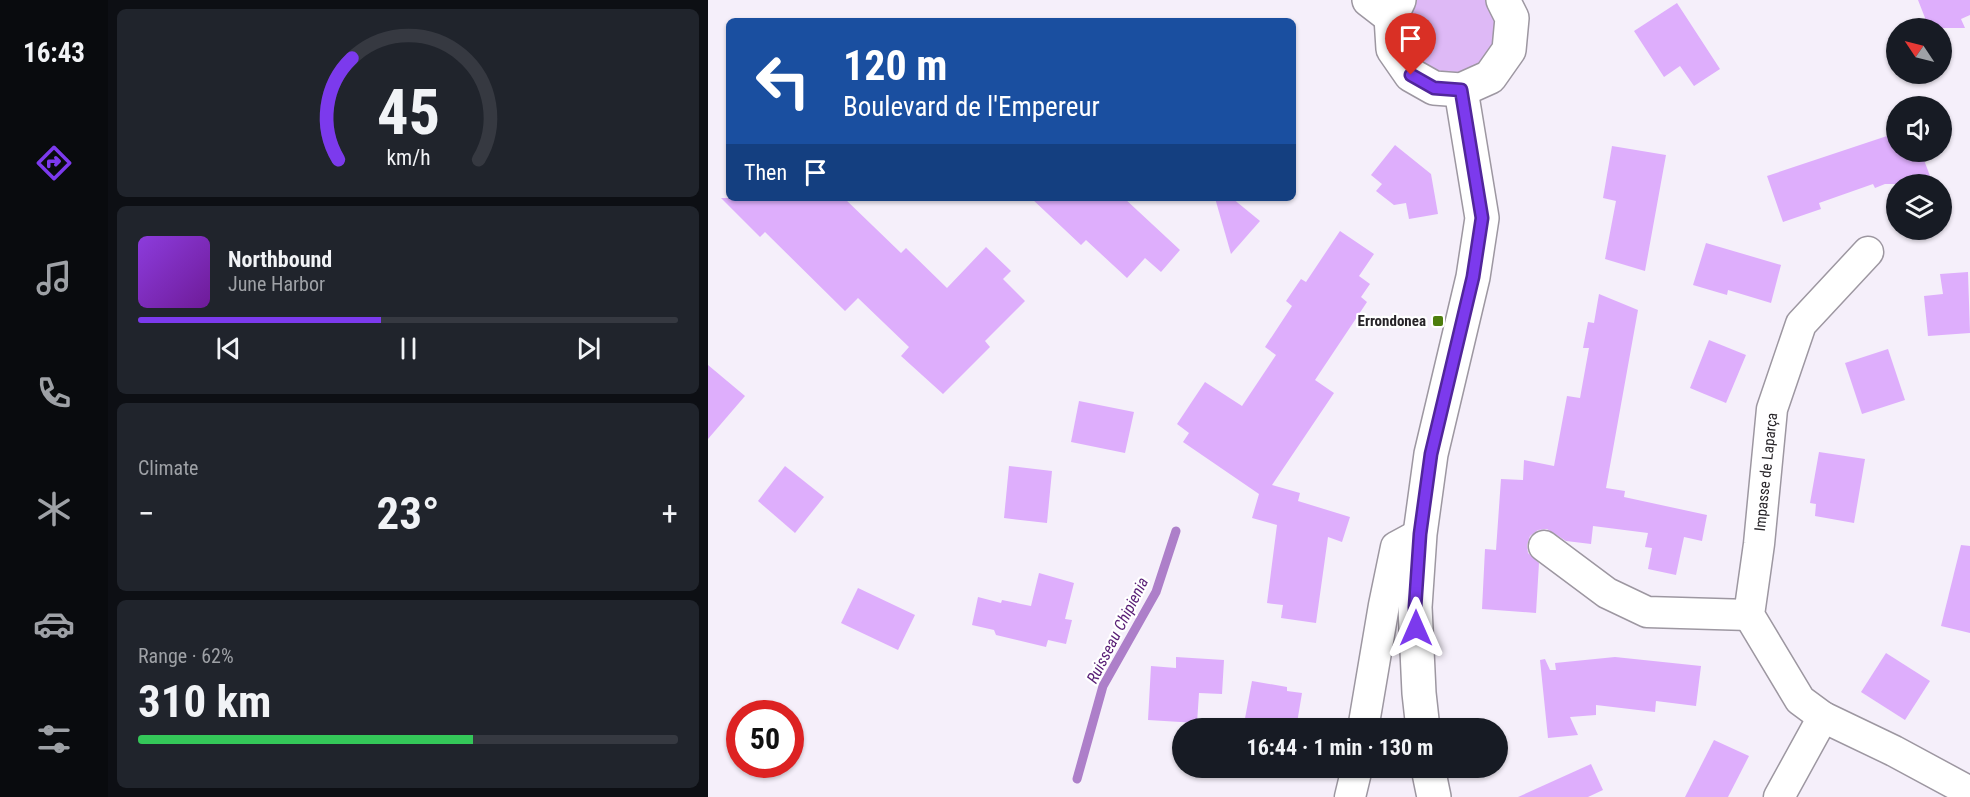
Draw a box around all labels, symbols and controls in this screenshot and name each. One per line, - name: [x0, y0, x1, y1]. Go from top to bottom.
- pin: [1385, 13, 1436, 75]
- north arrow: [1886, 18, 1952, 84]
- map controls: [1886, 18, 1952, 240]
- icon: arrive: [1394, 22, 1427, 55]
- text: 16:43: [23, 37, 85, 69]
- text: 120 m: [843, 41, 948, 90]
- icon: left: [744, 42, 822, 120]
- text: 45: [376, 76, 440, 149]
- text: Boulevard de l'Empereur: [843, 91, 1100, 123]
- button: sound: [1886, 96, 1952, 162]
- icon: directions: [33, 142, 75, 184]
- text: km/h: [386, 145, 430, 170]
- icon: arrive: [799, 156, 832, 189]
- text: Then: [744, 160, 787, 185]
- button: layers: [1886, 174, 1952, 240]
- text: Northbound: [228, 247, 332, 272]
- icon: music: [33, 257, 75, 299]
- text: June Harbor: [228, 272, 325, 296]
- place label: Errondonea: [1358, 312, 1426, 330]
- marker: Errondonea: [1431, 314, 1445, 328]
- icon: previous: [212, 332, 245, 365]
- icon: pause: [392, 332, 425, 365]
- icon: next: [572, 332, 605, 365]
- icon: phone: [33, 372, 75, 414]
- street label: Impasse de Laparça: [1751, 412, 1781, 532]
- text: Climate: [138, 456, 198, 480]
- text: 23°: [377, 487, 440, 540]
- icon: climate: [33, 488, 75, 530]
- text: −: [138, 494, 155, 533]
- text: +: [662, 494, 678, 533]
- water label: Ruisseau Chipienia: [1083, 574, 1152, 686]
- position arrow: [1384, 596, 1448, 660]
- icon: car: [33, 603, 75, 645]
- text: Range · 62%: [138, 644, 234, 668]
- text: 310 km: [138, 675, 271, 728]
- speed limit sign: 50: [726, 700, 804, 778]
- icon: filters: [33, 718, 75, 760]
- text: 16:44 · 1 min · 130 m: [1247, 735, 1433, 760]

